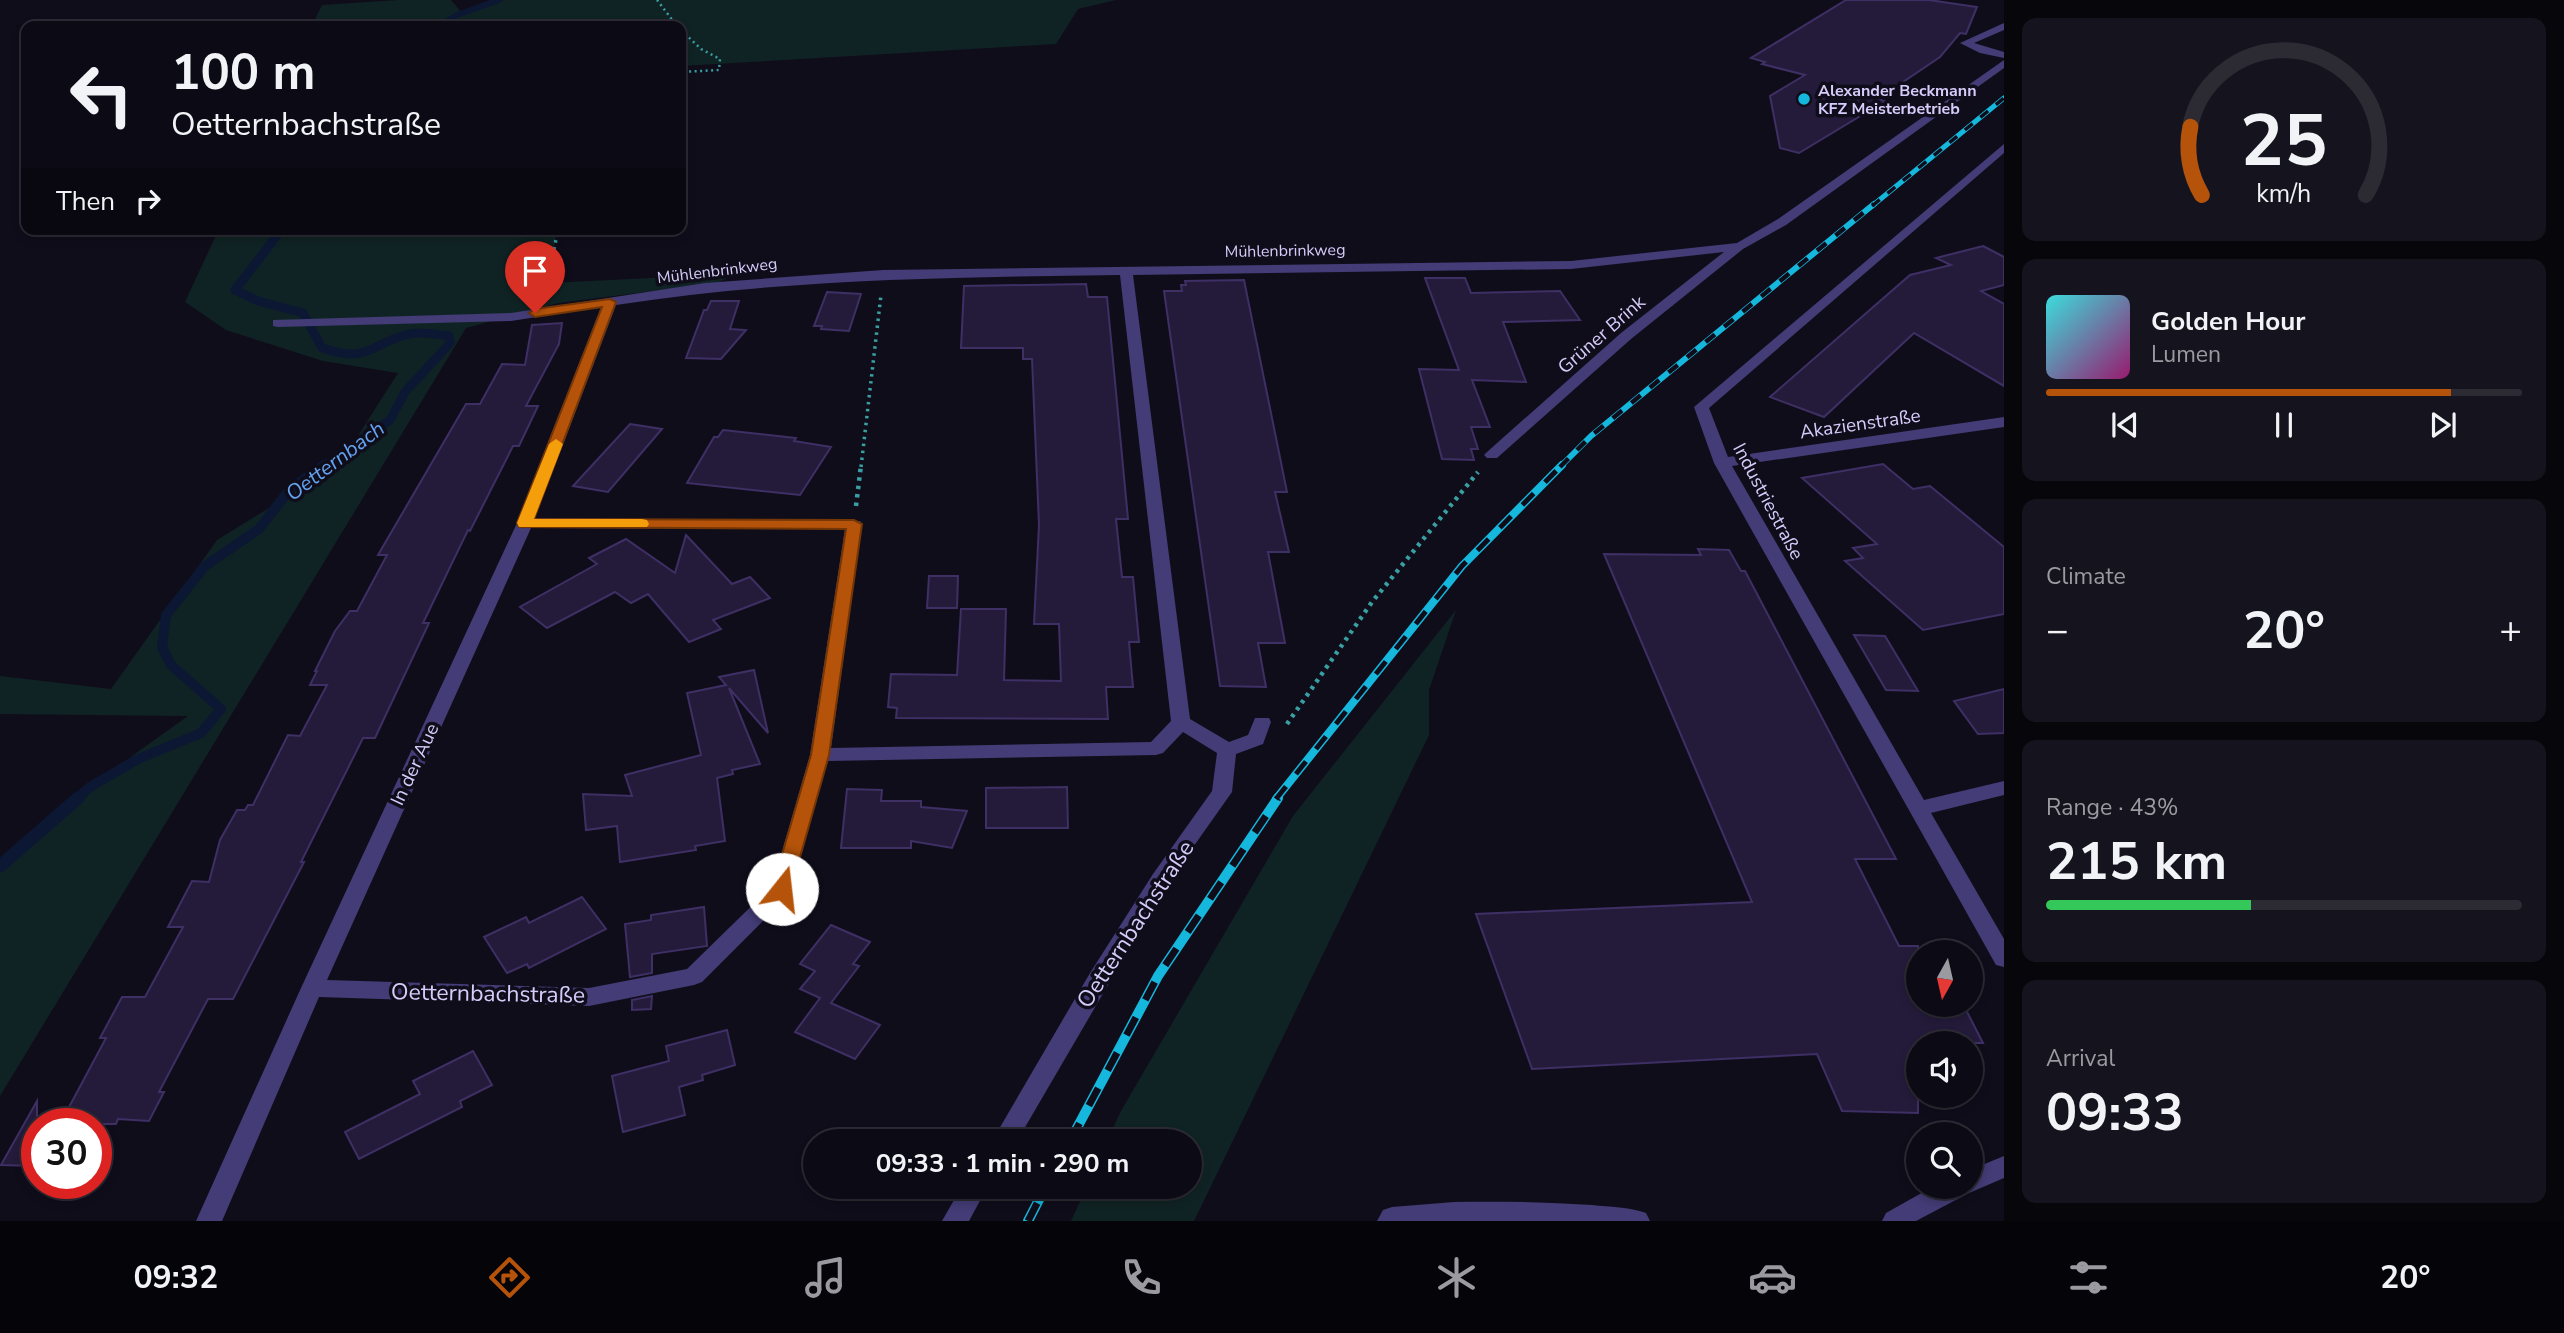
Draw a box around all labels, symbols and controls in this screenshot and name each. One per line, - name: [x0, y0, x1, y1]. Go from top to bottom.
- text: 100 m: [171, 39, 315, 106]
- icon: left: [56, 49, 147, 140]
- place label: Alexander Beckmann KFZ Meisterbetrieb: [1818, 80, 1977, 120]
- marker: Alexander Beckmann KFZ Meisterbetrieb: [1796, 91, 1812, 107]
- text: 25: [2240, 92, 2328, 192]
- text: Oetternbachstraße: [171, 103, 441, 146]
- text: km/h: [2256, 177, 2312, 211]
- icon: right: [129, 182, 167, 220]
- text: Then: [56, 184, 115, 219]
- street label: Mühlenbrinkweg: [1224, 239, 1346, 263]
- pin: [505, 241, 565, 313]
- icon: arrive: [516, 252, 554, 290]
- street label: Mühlenbrinkweg: [656, 253, 778, 289]
- street label: Grüner Brink: [1552, 289, 1651, 380]
- text: Golden Hour: [2151, 304, 2306, 339]
- text: Lumen: [2151, 339, 2221, 370]
- street label: Akazienstraße: [1798, 403, 1922, 445]
- icon: previous: [2106, 406, 2144, 444]
- icon: pause: [2265, 406, 2303, 444]
- icon: next: [2424, 406, 2462, 444]
- water label: Oetternbach: [280, 415, 390, 507]
- street label: Industriestraße: [1726, 439, 1810, 564]
- text: Climate: [2046, 561, 2126, 592]
- text: 20°: [2243, 595, 2325, 666]
- text: −: [2046, 605, 2069, 656]
- text: +: [2499, 605, 2522, 656]
- street label: In der Aue: [385, 719, 445, 810]
- text: Range · 43%: [2046, 792, 2178, 823]
- text: 215 km: [2046, 826, 2227, 897]
- street label: Oetternbachstraße: [1070, 834, 1201, 1014]
- position arrow: [745, 852, 819, 926]
- north arrow: [1906, 940, 1983, 1017]
- map controls: [1906, 940, 1983, 1199]
- street label: Oetternbachstraße: [391, 976, 585, 1011]
- button: sound: [1906, 1031, 1983, 1108]
- text: Arrival: [2046, 1043, 2115, 1074]
- text: 09:33: [2046, 1077, 2184, 1148]
- speed limit sign: 30: [21, 1108, 112, 1199]
- button: search: [1906, 1122, 1983, 1199]
- text: 09:33 · 1 min · 290 m: [876, 1146, 1129, 1181]
- icon: directions: [485, 1253, 534, 1302]
- icon: music: [801, 1253, 850, 1302]
- icon: phone: [1117, 1253, 1166, 1302]
- icon: climate: [1432, 1253, 1481, 1302]
- icon: car: [1748, 1253, 1797, 1302]
- icon: filters: [2064, 1253, 2113, 1302]
- text: 09:32: [133, 1256, 218, 1299]
- text: 20°: [2380, 1256, 2430, 1299]

